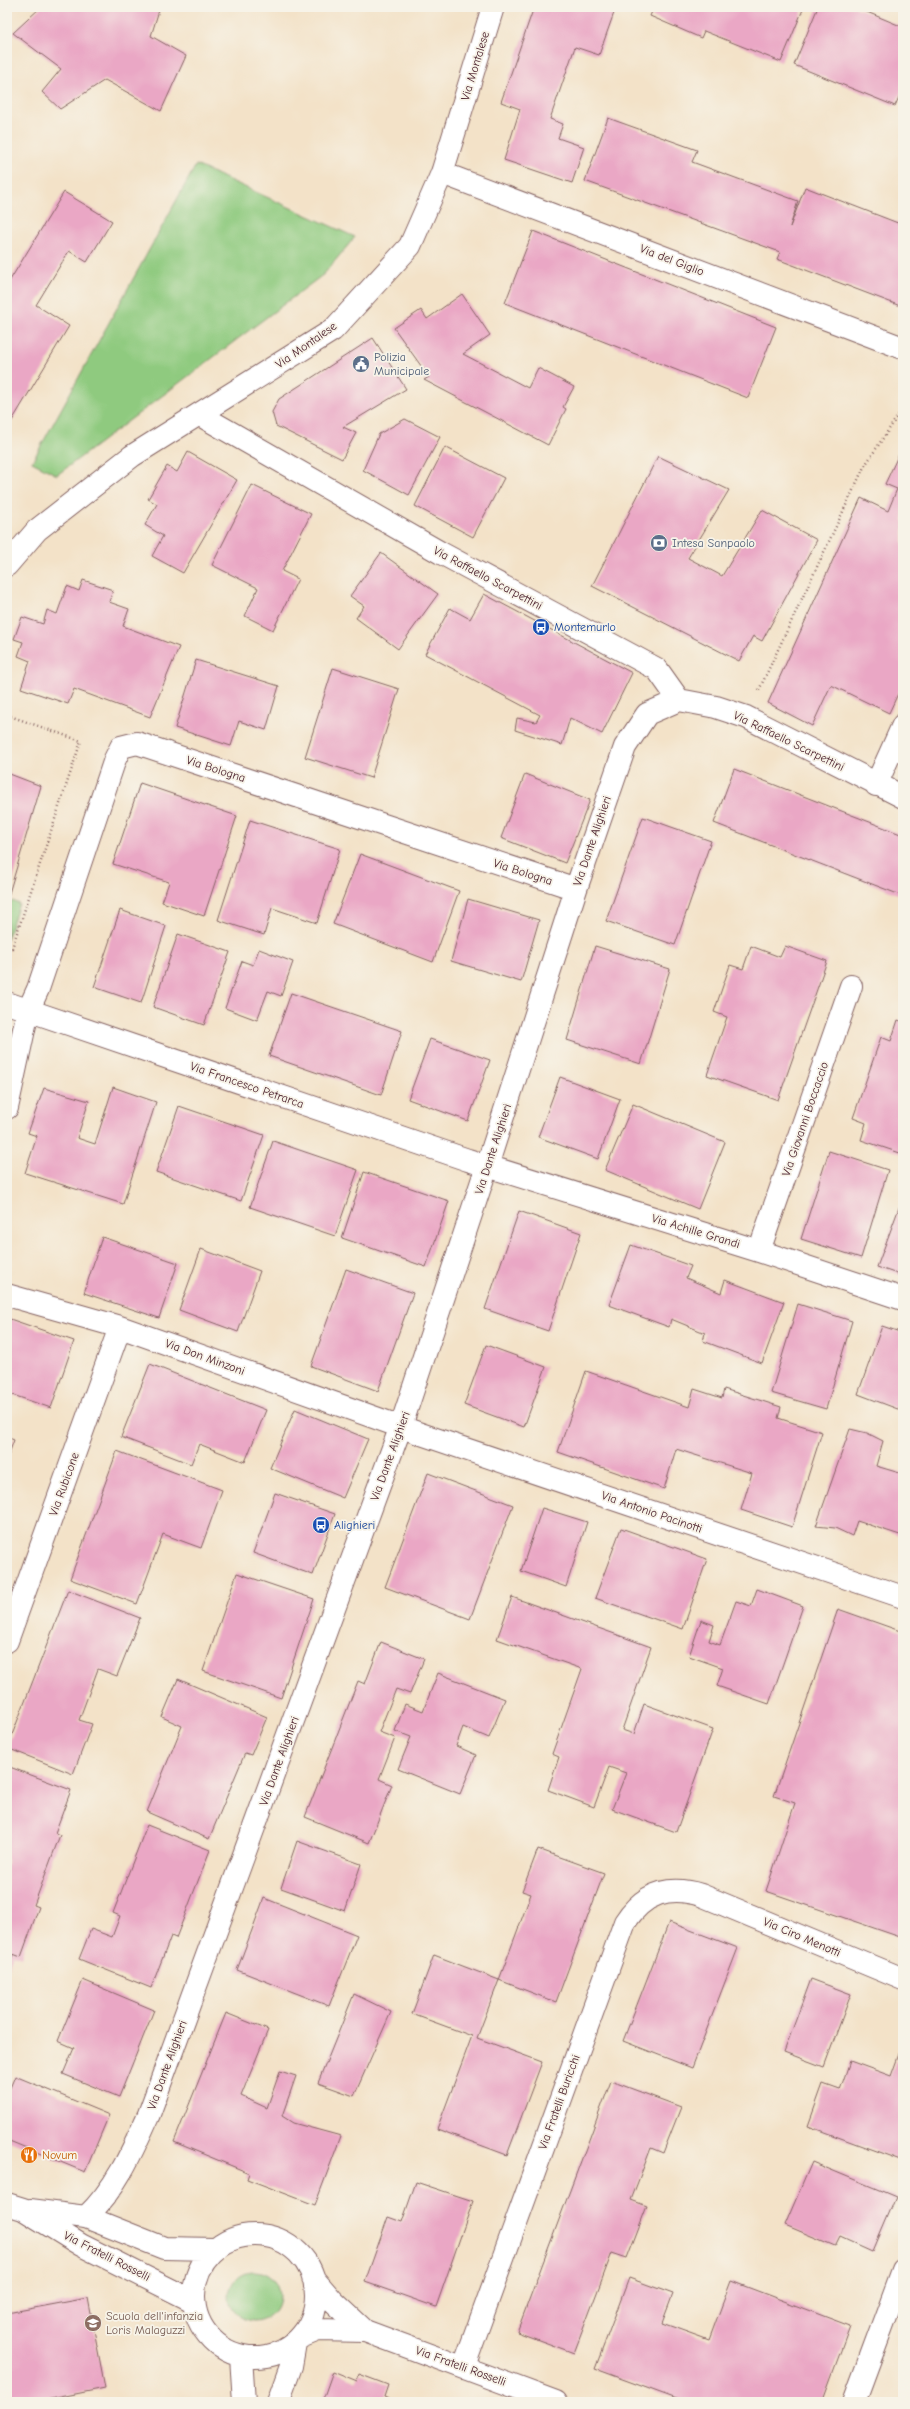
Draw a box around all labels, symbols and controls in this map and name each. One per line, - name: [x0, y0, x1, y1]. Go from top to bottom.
- street label: Via Montalese: [458, 30, 492, 102]
- street label: Via del Giglio: [638, 241, 706, 279]
- street label: Via Montalese: [273, 319, 339, 371]
- place label: Polizia Municipale: [374, 350, 429, 378]
- public building icon: Polizia Municipale: [351, 354, 371, 374]
- bank icon: Intesa Sanpaolo: [649, 533, 669, 553]
- place label: Intesa Sanpaolo: [672, 536, 755, 550]
- street label: Via Raffaello Scarpettini: [431, 543, 545, 613]
- bus stop icon: Montemurlo: [531, 617, 551, 637]
- place label: Montemurlo: [554, 620, 616, 634]
- street label: Via Raffaello Scarpettini: [731, 708, 847, 774]
- street label: Via Bologna: [185, 753, 247, 785]
- street label: Via Dante Alighieri: [570, 794, 614, 888]
- street label: Via Bologna: [492, 856, 554, 888]
- street label: Via Francesco Petrarca: [188, 1059, 306, 1111]
- street label: Via Giovanni Boccaccio: [779, 1060, 831, 1178]
- street label: Via Dante Alighieri: [472, 1102, 514, 1196]
- street label: Via Achille Grandi: [650, 1211, 742, 1251]
- street label: Via Don Minzoni: [163, 1336, 247, 1378]
- street label: Via Dante Alighieri: [367, 1409, 413, 1503]
- street label: Via Rubicone: [46, 1450, 82, 1518]
- street label: Via Antonio Pacinotti: [600, 1488, 704, 1536]
- bus stop icon: Alighieri: [311, 1515, 331, 1535]
- place label: Alighieri: [334, 1518, 375, 1532]
- street label: Via Dante Alighieri: [256, 1714, 302, 1808]
- street label: Via Ciro Menotti: [761, 1914, 843, 1960]
- street label: Via Dante Alighieri: [144, 2018, 190, 2112]
- street label: Via Fratelli Buricchi: [535, 2053, 583, 2151]
- restaurant icon: Novum: [19, 2145, 39, 2165]
- place label: Novum: [42, 2148, 77, 2162]
- street label: Via Fratelli Rosselli: [61, 2228, 153, 2284]
- place label: Scuola dell'infanzia Loris Malaguzzi: [106, 2309, 203, 2337]
- school or university icon: Scuola dell'infanzia Loris Malaguzzi: [83, 2313, 103, 2333]
- street label: Via Fratelli Rosselli: [414, 2343, 508, 2389]

